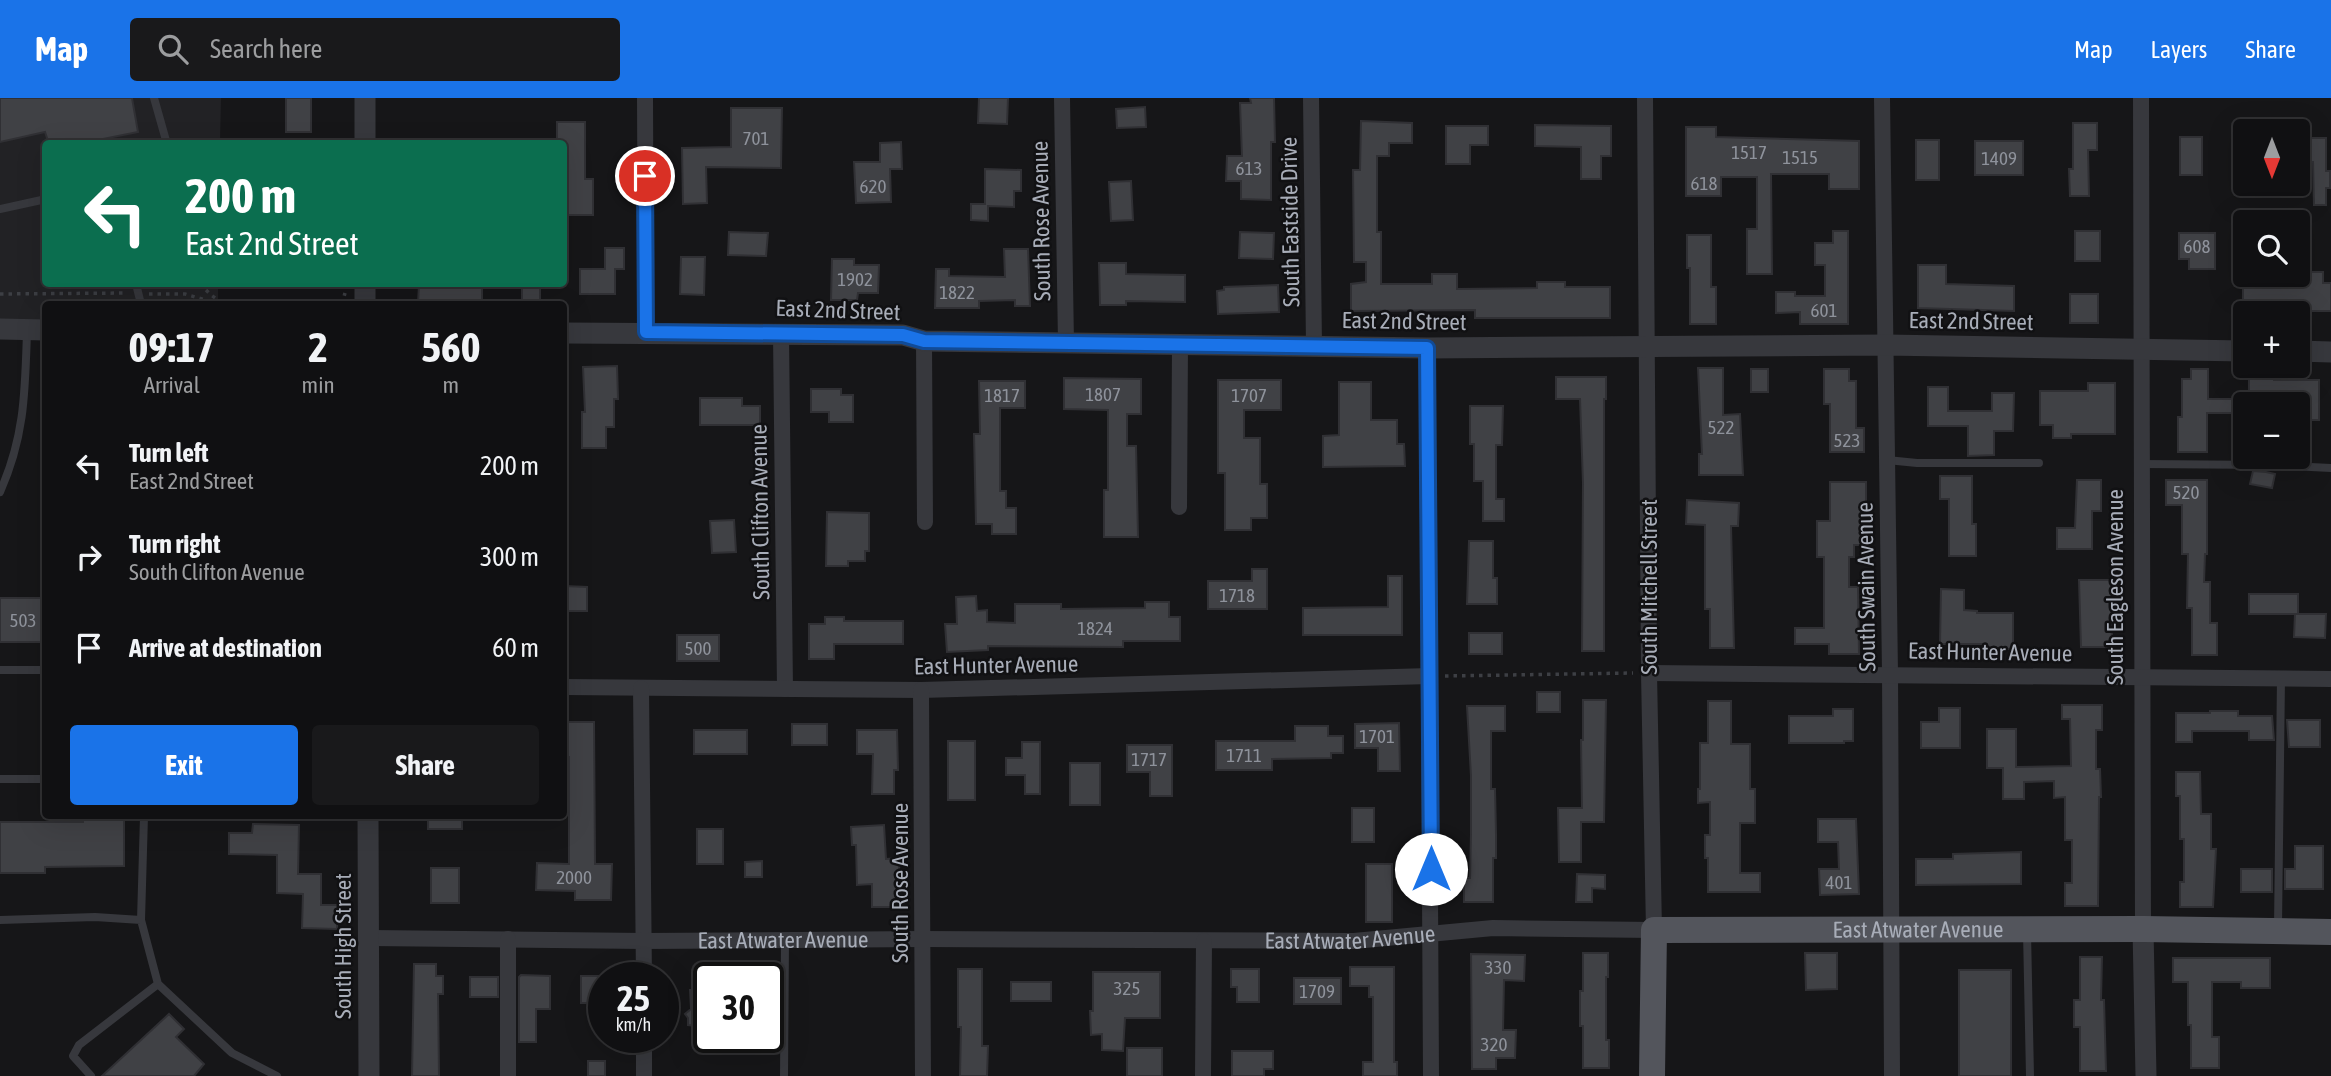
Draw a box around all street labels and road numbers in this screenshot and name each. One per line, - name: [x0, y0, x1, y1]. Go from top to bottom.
- street label: South Eastside Drive: [1276, 137, 1304, 307]
- street label: South Rose Avenue: [1027, 141, 1055, 301]
- street label: East 2nd Street: [775, 295, 901, 325]
- street label: East 2nd Street: [1341, 307, 1467, 335]
- street label: East 2nd Street: [1908, 307, 2034, 335]
- street label: South Clifton Avenue: [745, 424, 775, 600]
- street label: South Eagleson Avenue: [2102, 489, 2128, 685]
- street label: South Mitchell Street: [1636, 499, 1662, 675]
- street label: South Swain Avenue: [1852, 502, 1880, 672]
- street label: East Hunter Avenue: [1908, 638, 2072, 666]
- street label: East Hunter Avenue: [914, 651, 1078, 679]
- street label: South Rose Avenue: [887, 803, 913, 963]
- street label: South High Street: [330, 873, 356, 1019]
- street label: East Atwater Avenue: [1832, 916, 2004, 943]
- street label: East Atwater Avenue: [1264, 920, 1436, 954]
- street label: East Atwater Avenue: [697, 926, 869, 954]

